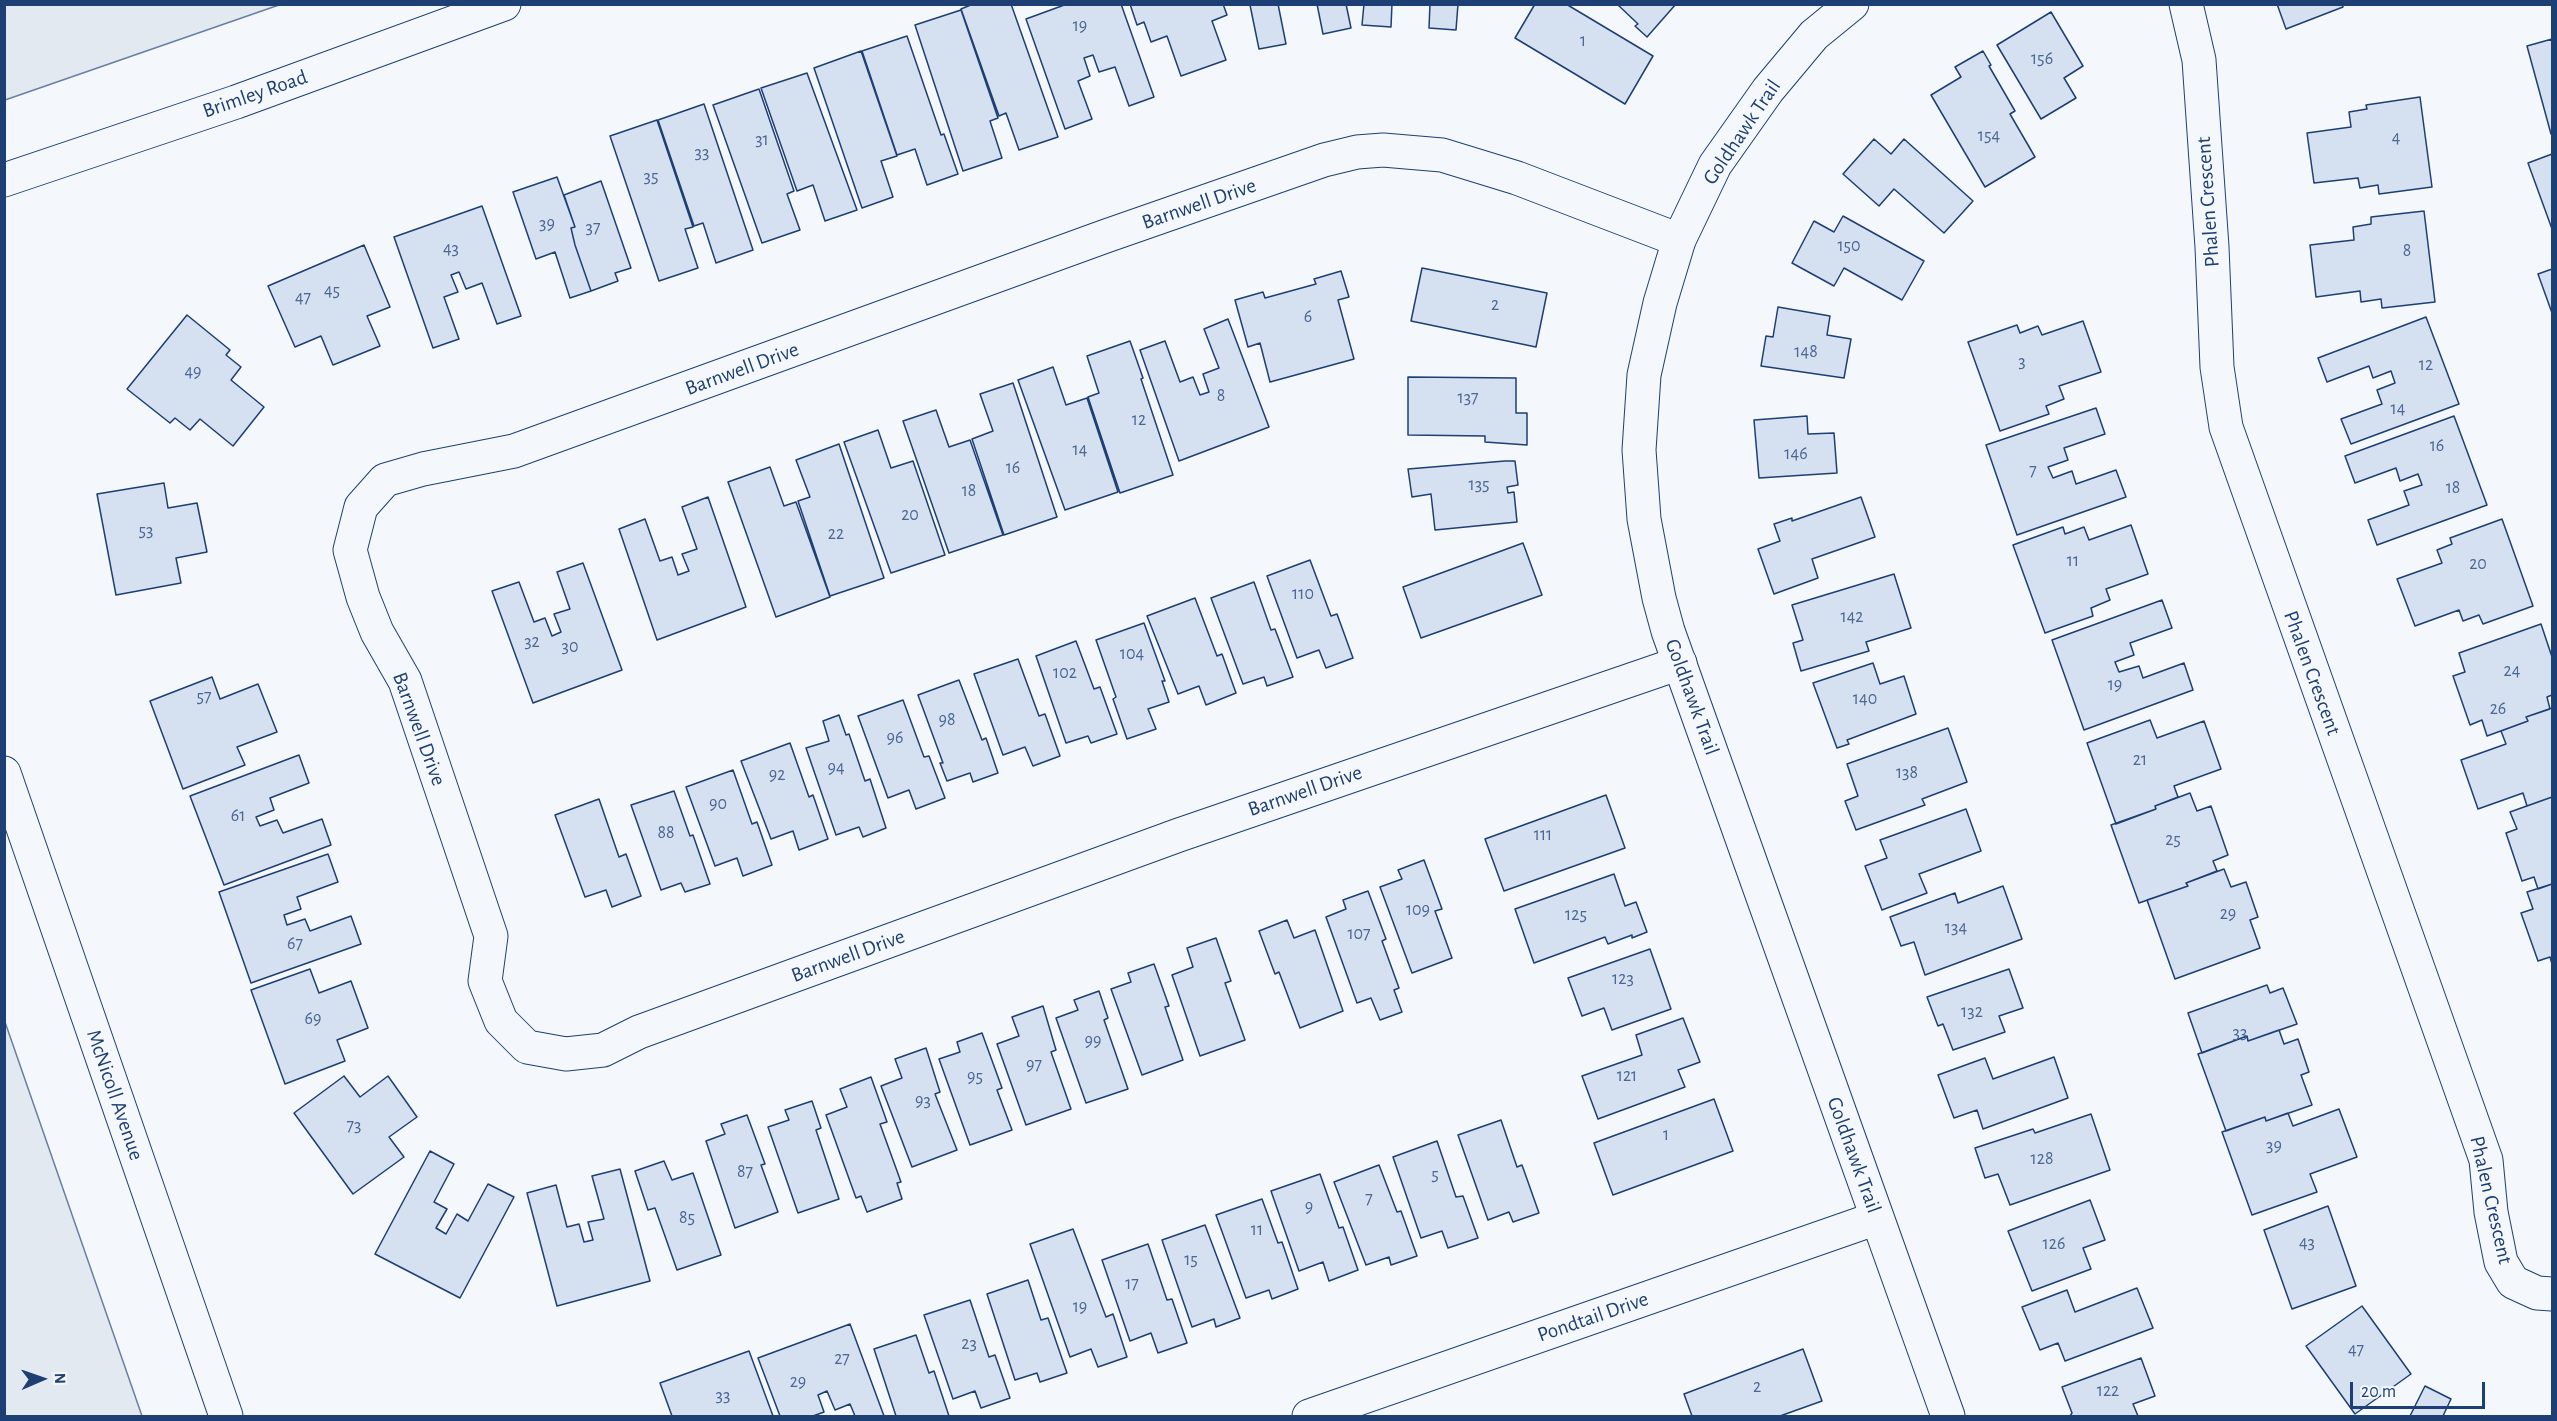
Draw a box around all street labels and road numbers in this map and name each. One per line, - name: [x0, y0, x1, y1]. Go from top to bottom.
- street label: Brimley Road: [199, 64, 311, 124]
- street label: Goldhawk Trail: [1698, 75, 1786, 189]
- street label: Phalen Crescent: [2191, 136, 2225, 268]
- street label: Barnwell Drive: [1139, 173, 1259, 235]
- street label: Barnwell Drive: [682, 337, 802, 401]
- street label: Phalen Crescent: [2278, 607, 2346, 739]
- street label: Goldhawk Trail: [1659, 636, 1725, 758]
- street label: Barnwell Drive: [387, 669, 451, 789]
- street label: Barnwell Drive: [1245, 760, 1365, 822]
- street label: Barnwell Drive: [788, 924, 908, 988]
- street label: McNicoll Avenue: [81, 1026, 149, 1164]
- street label: Goldhawk Trail: [1821, 1094, 1887, 1216]
- street label: Phalen Crescent: [2464, 1133, 2518, 1267]
- street label: Pondtail Drive: [1534, 1286, 1652, 1348]

